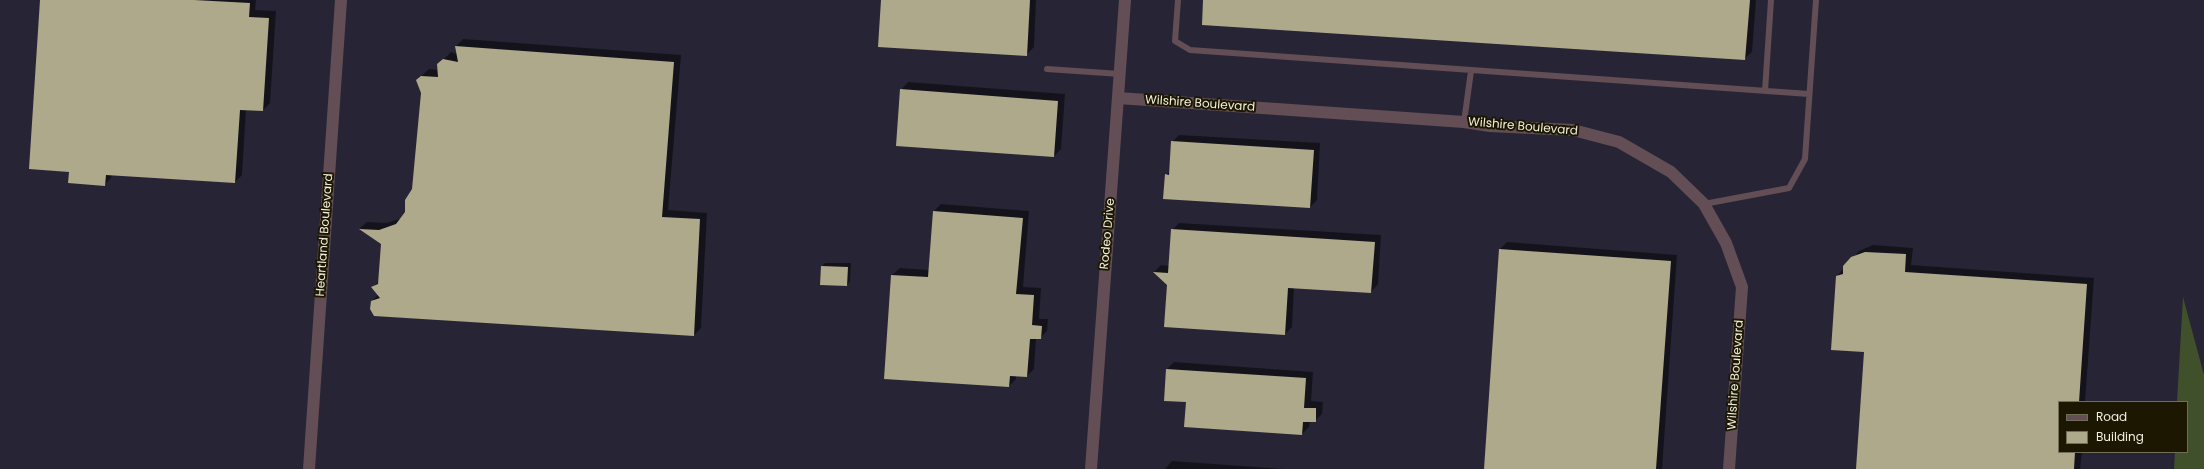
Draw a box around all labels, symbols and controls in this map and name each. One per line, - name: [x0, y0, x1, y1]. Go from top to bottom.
- street label: Wilshire Boulevard: [1145, 93, 1255, 115]
- street label: Wilshire Boulevard: [1467, 115, 1579, 139]
- street label: Heartland Boulevard: [314, 173, 336, 297]
- street label: Rodeo Drive: [1098, 198, 1118, 270]
- street label: Wilshire Boulevard: [1725, 320, 1747, 430]
- legend: [2058, 401, 2188, 453]
- text: Road: [2096, 408, 2127, 425]
- text: Building: [2096, 428, 2144, 445]

